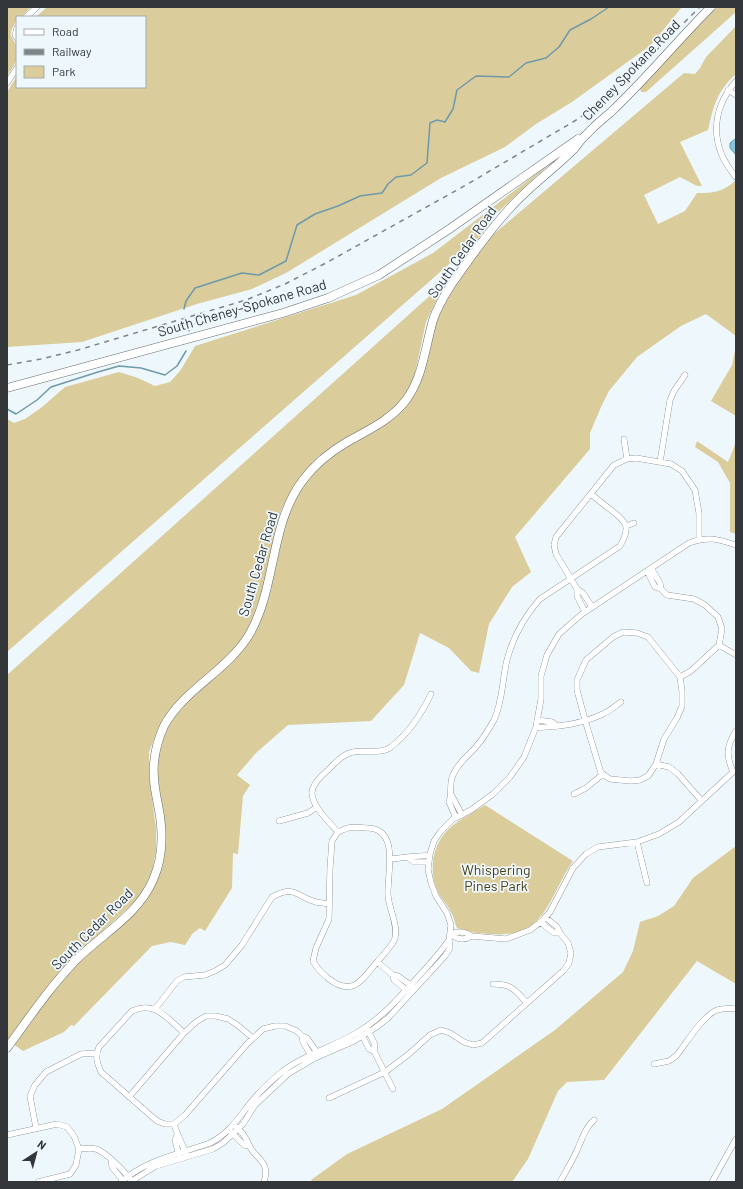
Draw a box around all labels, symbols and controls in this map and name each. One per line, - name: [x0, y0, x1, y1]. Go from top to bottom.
- legend: [16, 16, 146, 88]
- street label: Cheney Spokane Road: [578, 16, 683, 124]
- text: Road: [52, 24, 79, 38]
- text: Railway: [52, 44, 92, 58]
- text: Park: [52, 64, 76, 78]
- street label: South Cedar Road: [424, 202, 500, 301]
- street label: South Cheney-Spokane Road: [156, 275, 328, 340]
- street label: South Cedar Road: [234, 509, 281, 618]
- park label: Whispering Pines Park: [462, 861, 530, 894]
- street label: South Cedar Road: [47, 884, 136, 973]
- north arrow: [16, 1133, 56, 1173]
- text: N: [35, 1137, 49, 1152]

